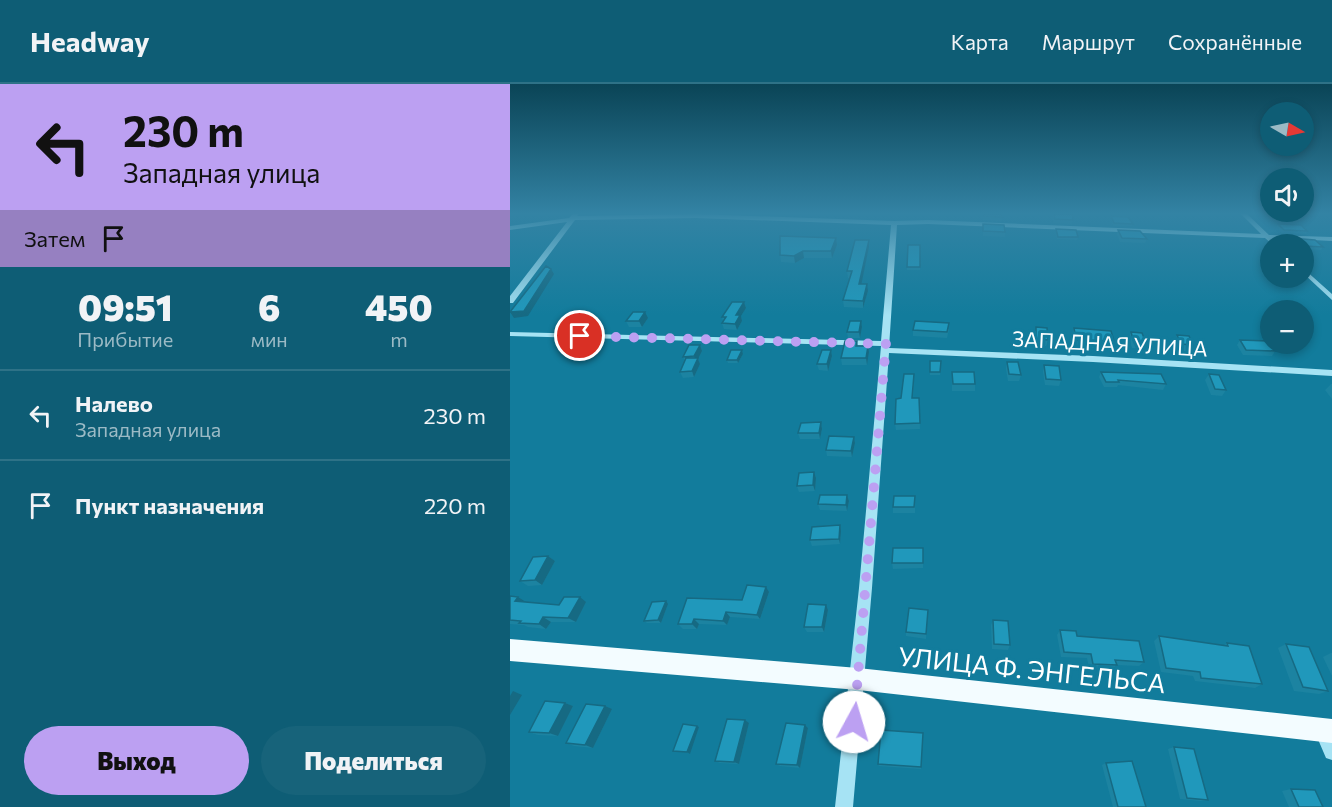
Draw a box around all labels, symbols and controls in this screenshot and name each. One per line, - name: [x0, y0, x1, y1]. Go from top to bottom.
- text: Headway: [30, 24, 150, 58]
- text: Карта: [951, 29, 1009, 54]
- text: Маршрут: [1042, 29, 1135, 54]
- text: Сохранённые: [1168, 29, 1302, 54]
- north arrow: [1260, 102, 1314, 156]
- map controls: [1260, 102, 1314, 354]
- text: 230 m: [123, 104, 244, 156]
- icon: left: [24, 108, 102, 186]
- text: Западная улица: [123, 156, 320, 189]
- button: sound: [1260, 168, 1314, 222]
- icon: arrive: [97, 222, 130, 255]
- text: Затем: [24, 225, 85, 252]
- button: +: [1260, 234, 1314, 288]
- text: 09:51: [78, 284, 173, 328]
- text: 6: [258, 284, 280, 328]
- text: 450: [365, 284, 433, 328]
- button: −: [1260, 300, 1314, 354]
- pin: [554, 310, 605, 361]
- icon: arrive: [563, 319, 596, 352]
- street label: ЗАПАДНАЯ УЛИЦА: [1012, 325, 1208, 361]
- text: Прибытие: [77, 327, 173, 351]
- text: мин: [251, 327, 288, 351]
- text: m: [390, 327, 408, 351]
- text: Налево: [75, 390, 153, 417]
- icon: left: [24, 399, 57, 432]
- text: 230 m: [423, 402, 486, 429]
- text: Западная улица: [75, 417, 221, 441]
- icon: arrive: [24, 489, 57, 522]
- text: Пункт назначения: [75, 492, 264, 519]
- text: 220 m: [424, 492, 486, 519]
- street label: УЛИЦА Ф. ЭНГЕЛЬСА: [897, 640, 1167, 698]
- position arrow: [822, 690, 886, 754]
- button: Выход: [24, 726, 249, 795]
- button: Поделиться: [261, 726, 486, 795]

